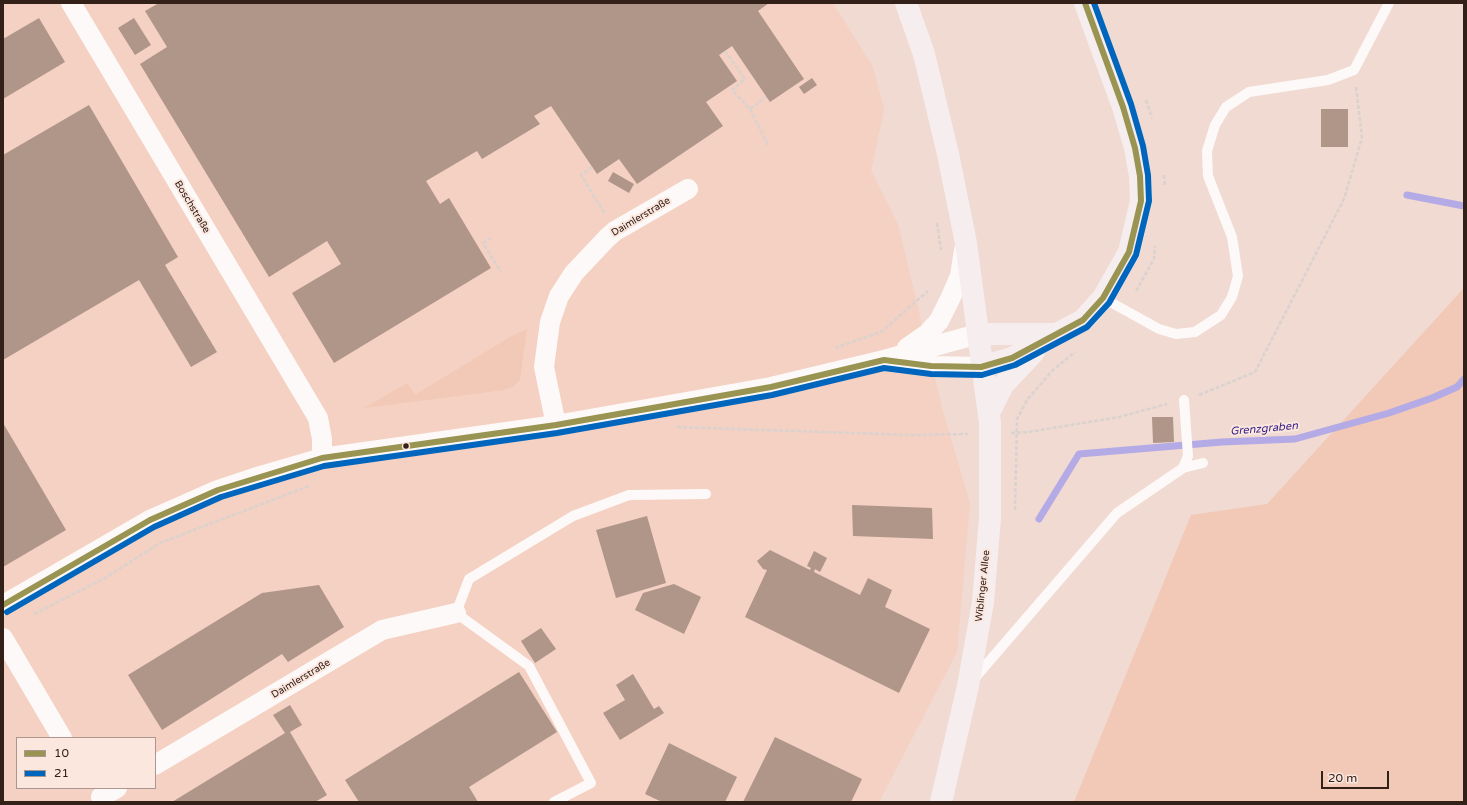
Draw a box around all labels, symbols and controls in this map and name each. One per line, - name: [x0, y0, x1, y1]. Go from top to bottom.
- street label: Boschstraße: [172, 179, 212, 235]
- street label: Daimlerstraße: [609, 195, 673, 239]
- water label: Grenzgraben: [1230, 419, 1298, 439]
- unlabelled marker: [401, 441, 411, 451]
- street label: Wiblinger Allee: [973, 550, 993, 622]
- street label: Daimlerstraße: [269, 657, 333, 701]
- legend: [16, 737, 156, 789]
- text: 10: [54, 746, 69, 760]
- scale bar: [1323, 763, 1391, 789]
- text: 21: [54, 766, 69, 780]
- text: 20 m: [1328, 771, 1357, 785]

